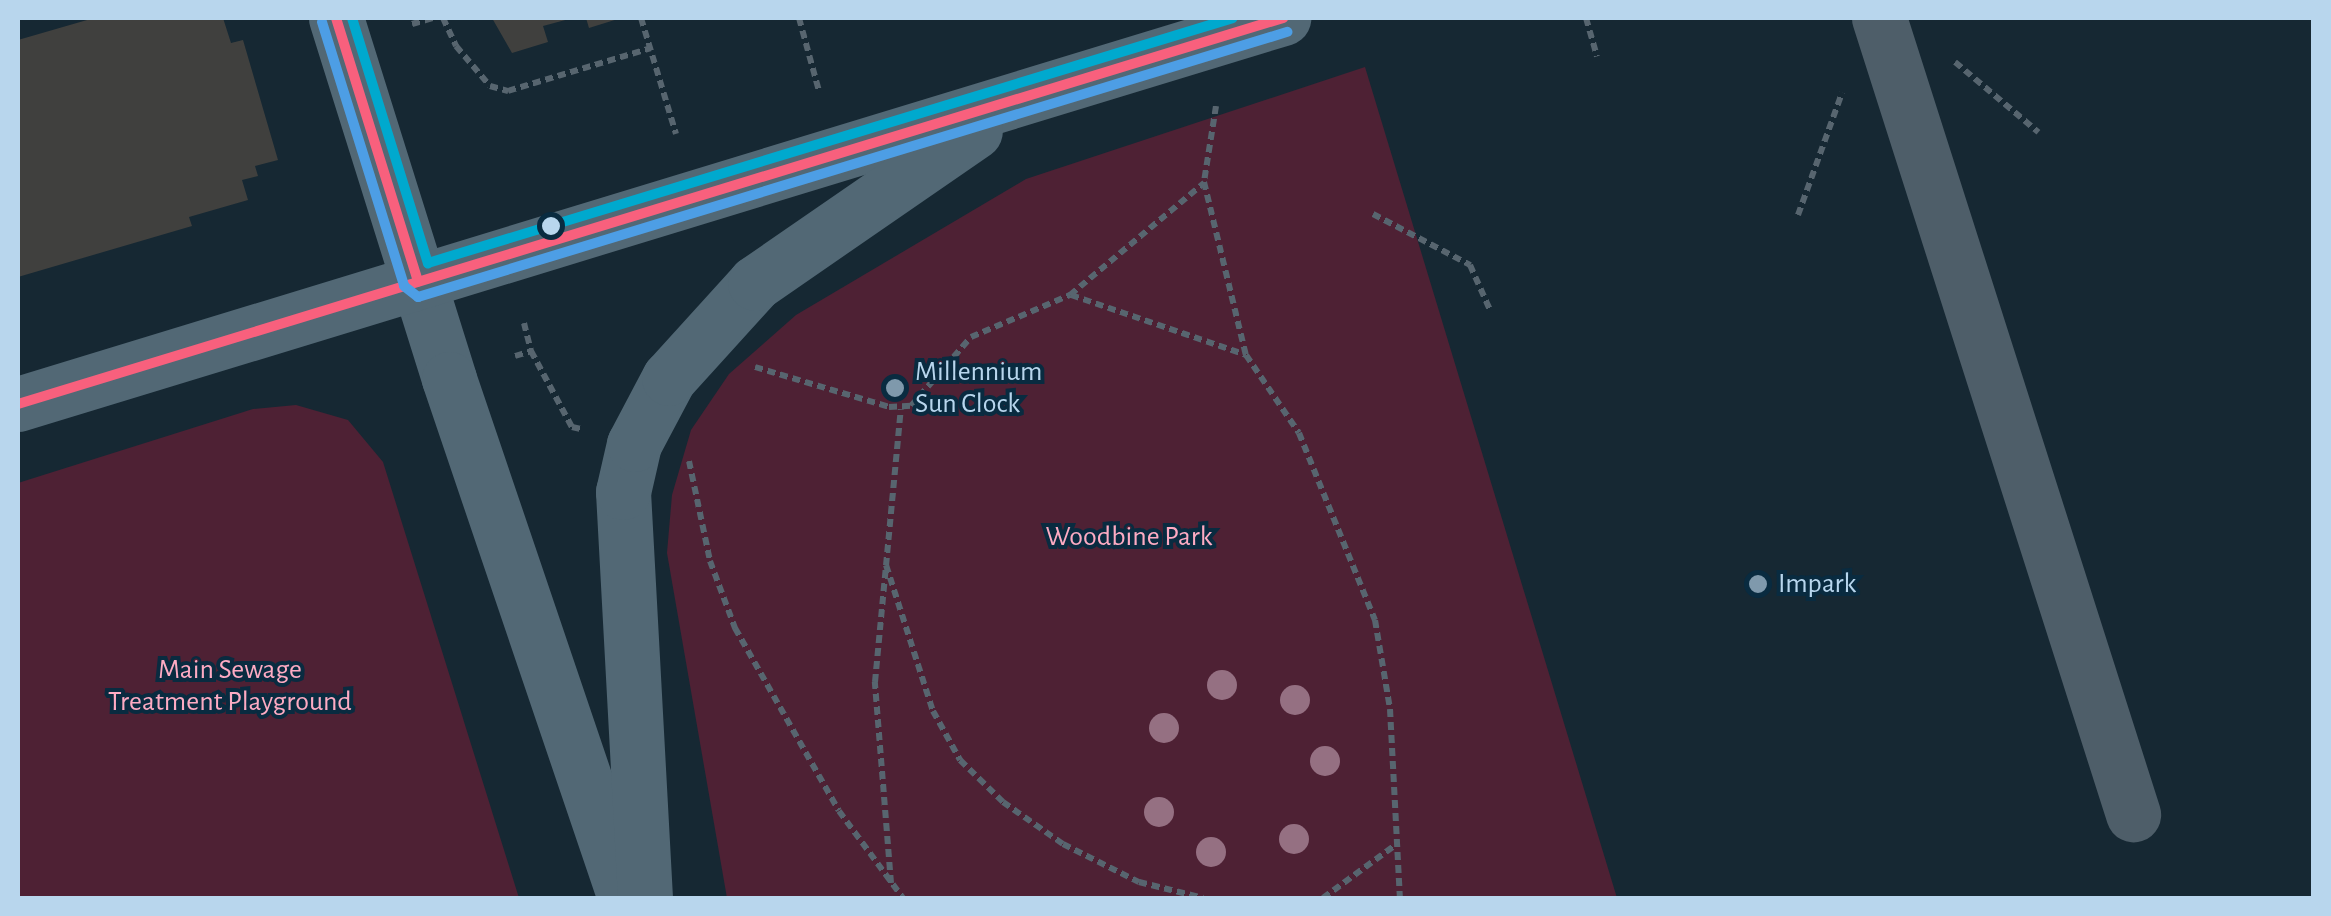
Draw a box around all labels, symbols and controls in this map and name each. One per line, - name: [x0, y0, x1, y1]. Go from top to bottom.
- unlabelled marker: [541, 216, 561, 236]
- place label: Millennium Sun Clock: [915, 355, 1042, 421]
- marker: Millennium Sun Clock: [884, 377, 906, 399]
- park label: Woodbine Park: [1045, 520, 1213, 554]
- place label: Impark: [1778, 567, 1856, 601]
- marker: Impark: [1747, 573, 1769, 595]
- park label: Main Sewage Treatment Playground: [108, 653, 352, 719]

